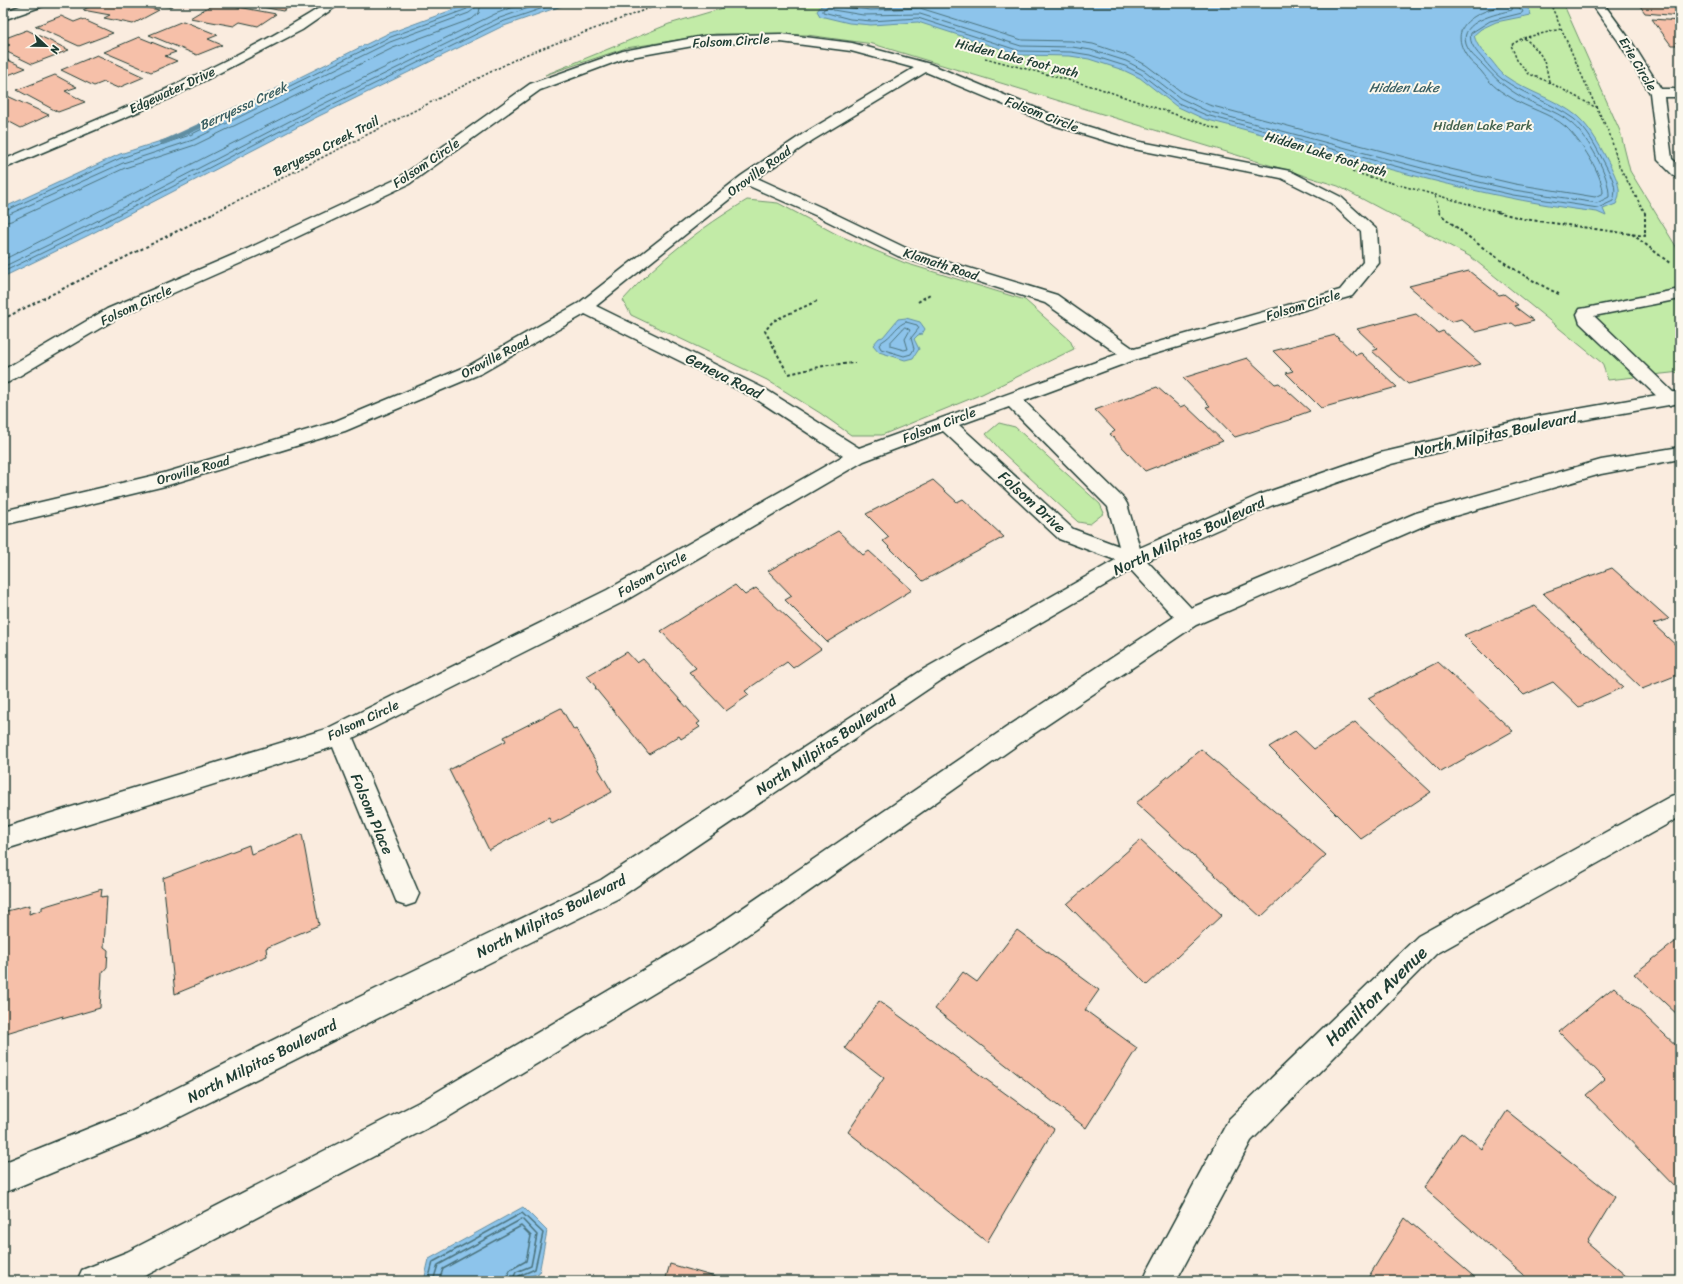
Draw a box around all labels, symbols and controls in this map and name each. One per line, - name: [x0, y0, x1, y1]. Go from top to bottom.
- north arrow: [26, 26, 66, 66]
- street label: Folsom Circle: [692, 27, 770, 55]
- street label: Hidden Lake foot path: [953, 32, 1081, 84]
- street label: Erie Circle: [1613, 32, 1663, 96]
- text: N: [44, 42, 65, 57]
- street label: Edgewater Drive: [125, 60, 219, 120]
- water label: Berryessa Creek: [195, 75, 293, 136]
- water label: Hidden Lake: [1369, 76, 1440, 99]
- street label: Folsom Circle: [1002, 89, 1082, 139]
- street label: Beryessa Creek Trail: [269, 109, 384, 183]
- park label: Hidden Lake Park: [1433, 114, 1533, 137]
- street label: Hidden Lake foot path: [1262, 125, 1390, 184]
- street label: Folsom Circle: [388, 132, 465, 194]
- street label: Oroville Road: [722, 139, 797, 202]
- street label: Klamath Road: [900, 241, 983, 287]
- street label: Folsom Circle: [96, 278, 176, 332]
- street label: Folsom Circle: [1263, 283, 1344, 327]
- street label: Oroville Road: [457, 329, 534, 385]
- street label: Geneva Road: [681, 345, 768, 407]
- street label: Folsom Circle: [899, 400, 979, 450]
- street label: North Milpitas Boulevard: [1411, 404, 1580, 464]
- street label: Oroville Road: [154, 448, 233, 491]
- street label: Folsom Drive: [992, 464, 1072, 540]
- street label: North Milpitas Boulevard: [1108, 489, 1271, 583]
- street label: Folsom Circle: [613, 545, 691, 603]
- street label: North Milpitas Boulevard: [750, 687, 903, 802]
- street label: Folsom Circle: [323, 693, 403, 747]
- street label: Folsom Place: [343, 769, 401, 859]
- street label: North Milpitas Boulevard: [471, 866, 632, 965]
- street label: Hamilton Avenue: [1317, 938, 1435, 1054]
- street label: North Milpitas Boulevard: [182, 1011, 343, 1110]

